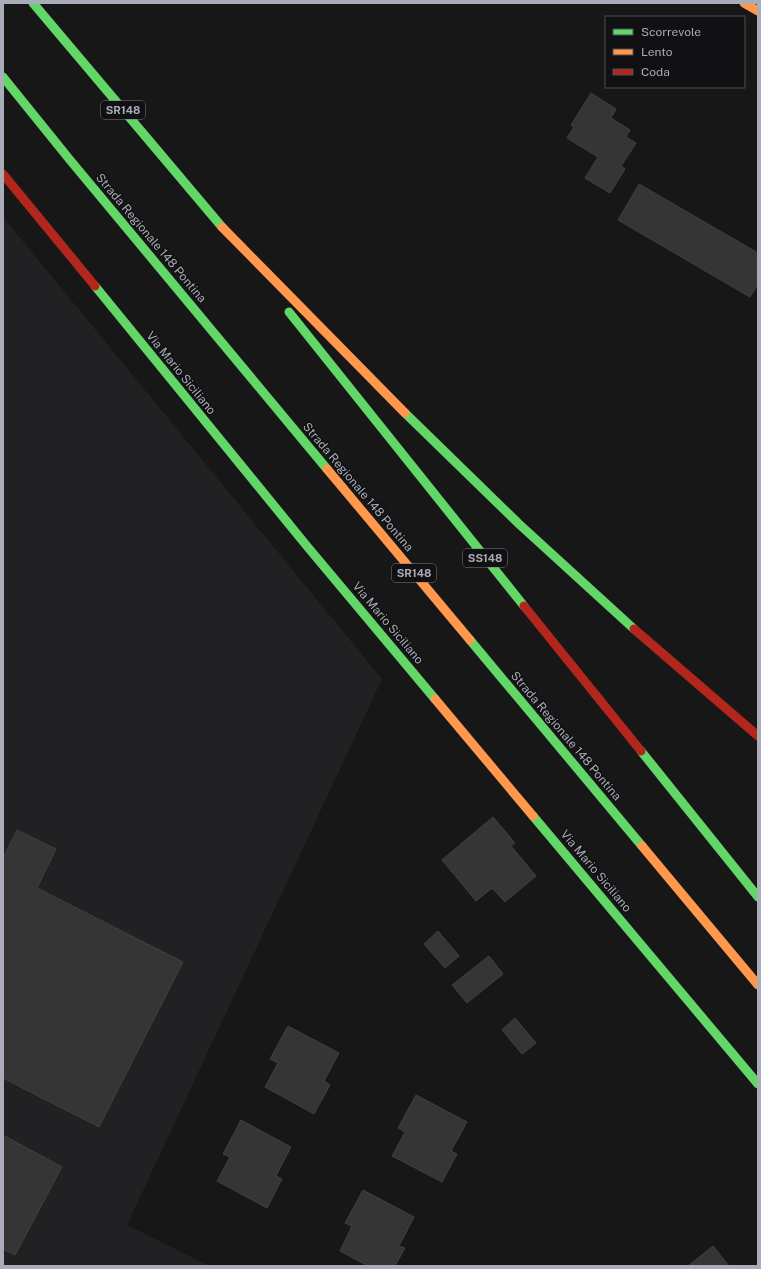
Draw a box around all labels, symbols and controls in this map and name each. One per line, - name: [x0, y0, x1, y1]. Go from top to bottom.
- legend: [605, 16, 745, 88]
- text: Scorrevole: [641, 25, 701, 39]
- text: Lento: [641, 45, 673, 59]
- text: Coda: [641, 65, 670, 79]
- road number: SR148: [101, 101, 145, 119]
- street label: Strada Regionale 148 Pontina: [93, 171, 209, 305]
- street label: Via Mario Siciliano: [143, 329, 219, 417]
- street label: Strada Regionale 148 Pontina: [300, 420, 416, 554]
- road number: SS148: [463, 549, 507, 567]
- road number: SR148: [392, 564, 436, 582]
- street label: Via Mario Siciliano: [350, 579, 426, 667]
- street label: Strada Regionale 148 Pontina: [508, 669, 624, 803]
- street label: Via Mario Siciliano: [558, 827, 634, 915]

